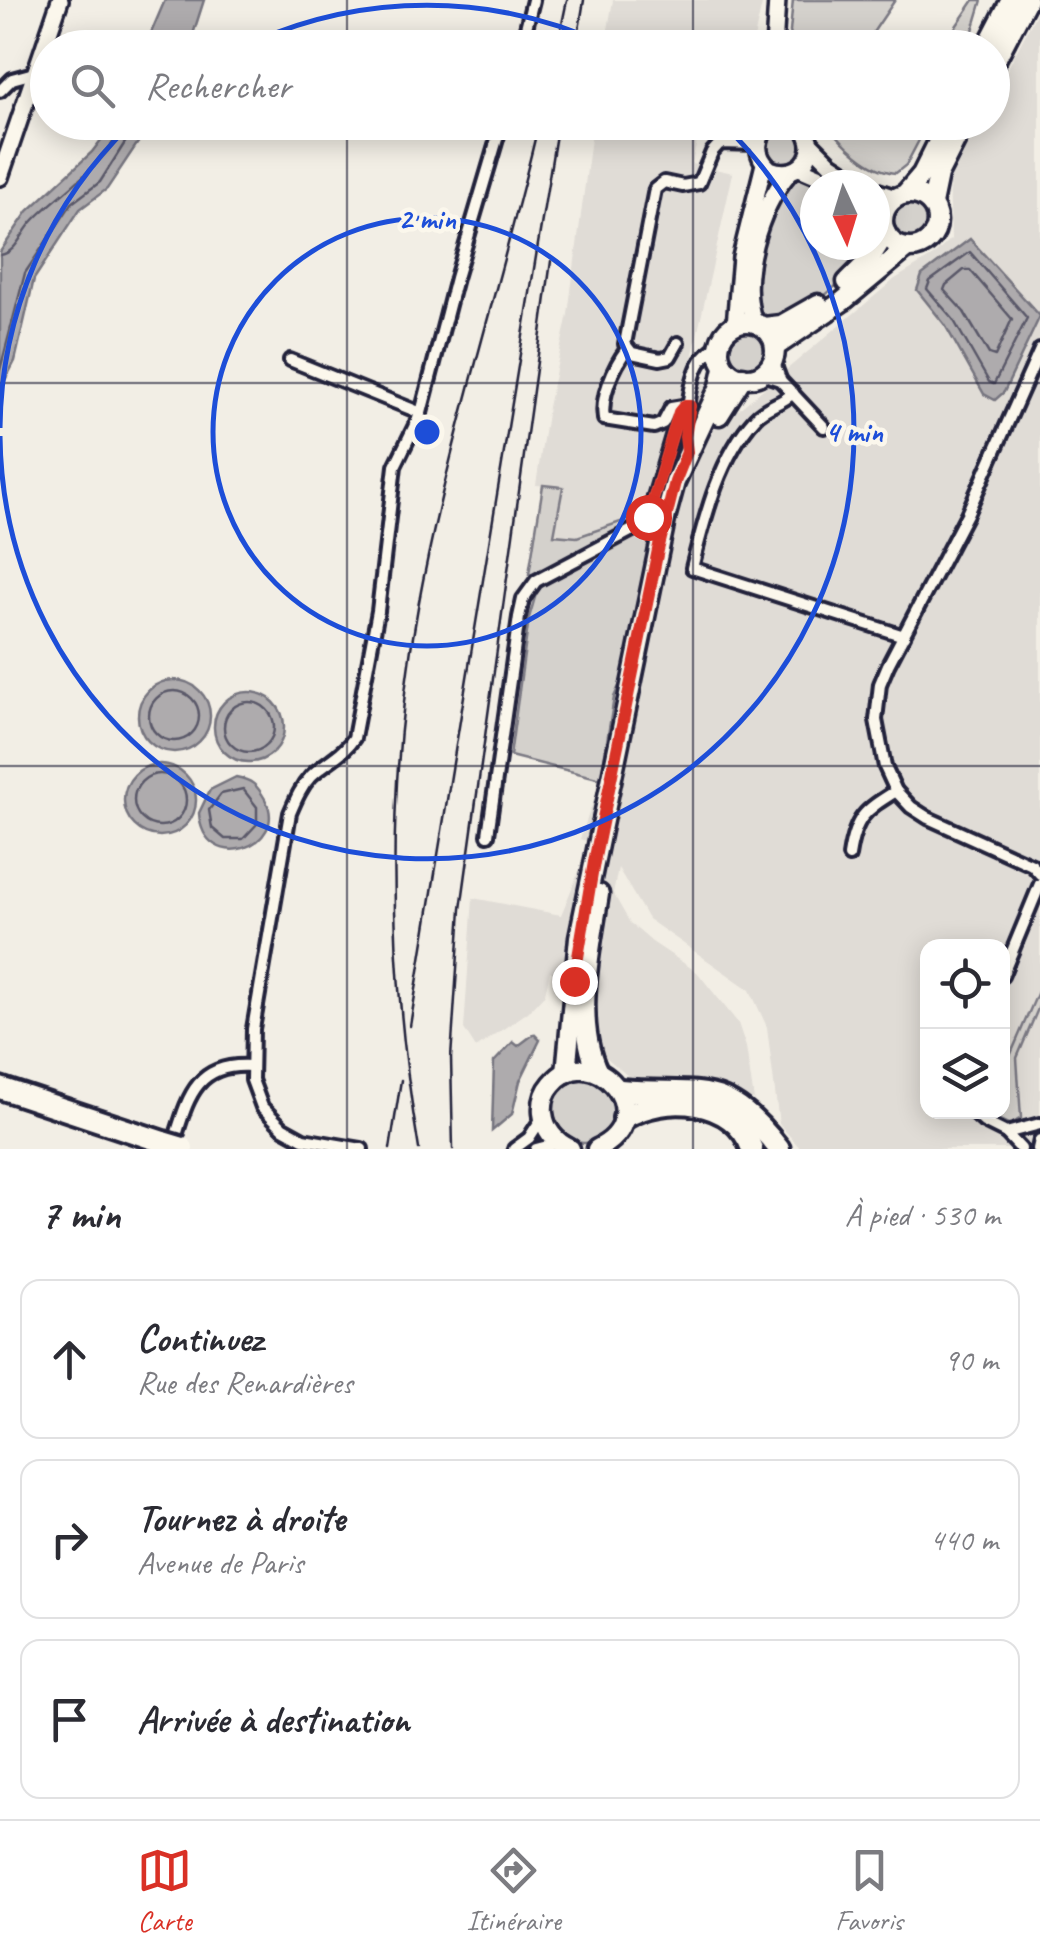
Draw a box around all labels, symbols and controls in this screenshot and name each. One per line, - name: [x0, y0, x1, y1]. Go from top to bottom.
- search box: [30, 30, 1010, 140]
- icon: search: [65, 58, 120, 113]
- text: Rechercher: [145, 62, 291, 109]
- north arrow: [800, 170, 890, 260]
- text: 2 min: [398, 200, 457, 238]
- text: 4 min: [825, 413, 884, 451]
- centre of rings: [409, 414, 445, 450]
- route start: [626, 495, 672, 541]
- map controls: [920, 939, 1010, 1119]
- button: locate: [920, 939, 1010, 1029]
- route end: [552, 959, 598, 1005]
- button: layers: [920, 1029, 1010, 1119]
- text: 7 min: [40, 1188, 120, 1241]
- text: À pied · 530 m: [845, 1194, 1000, 1235]
- text: Continuez: [137, 1315, 263, 1362]
- icon: ahead: [42, 1332, 97, 1387]
- text: 90 m: [944, 1339, 998, 1380]
- text: Rue des Renardières: [137, 1362, 353, 1403]
- text: Tournez à droite: [137, 1495, 345, 1542]
- icon: right: [42, 1512, 97, 1567]
- text: 440 m: [929, 1519, 998, 1560]
- text: Avenue de Paris: [137, 1542, 304, 1583]
- icon: arrive: [42, 1692, 97, 1747]
- text: Arrivée à destination: [137, 1696, 409, 1743]
- tab: Carte: [137, 1843, 192, 1938]
- tab: Itinéraire: [466, 1843, 561, 1938]
- tab: Favoris: [835, 1843, 903, 1938]

